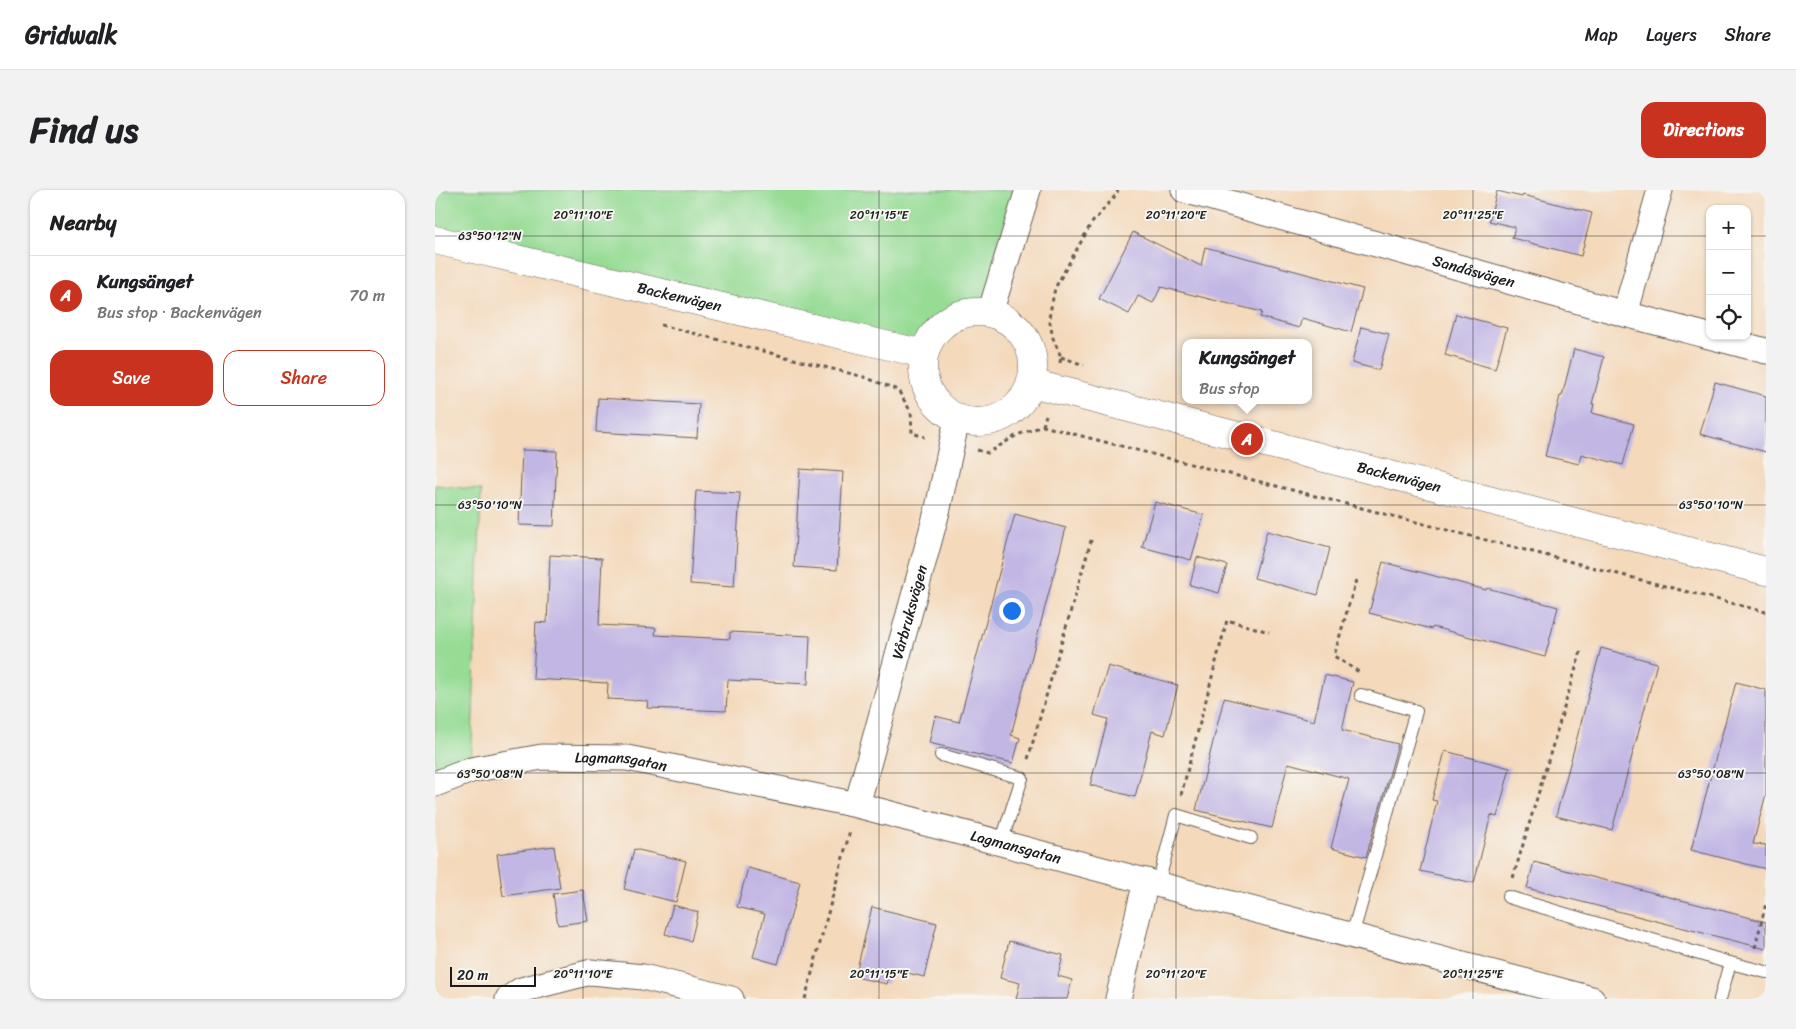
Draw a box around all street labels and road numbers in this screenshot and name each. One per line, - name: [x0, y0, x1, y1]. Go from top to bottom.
- street label: Sandåsvägen: [1430, 248, 1518, 295]
- street label: Backenvägen: [635, 275, 724, 319]
- street label: Backenvägen: [1354, 454, 1444, 500]
- street label: Vårbruksvägen: [884, 562, 935, 662]
- street label: Lagmansgatan: [575, 744, 669, 779]
- street label: Lagmansgatan: [968, 823, 1064, 871]

